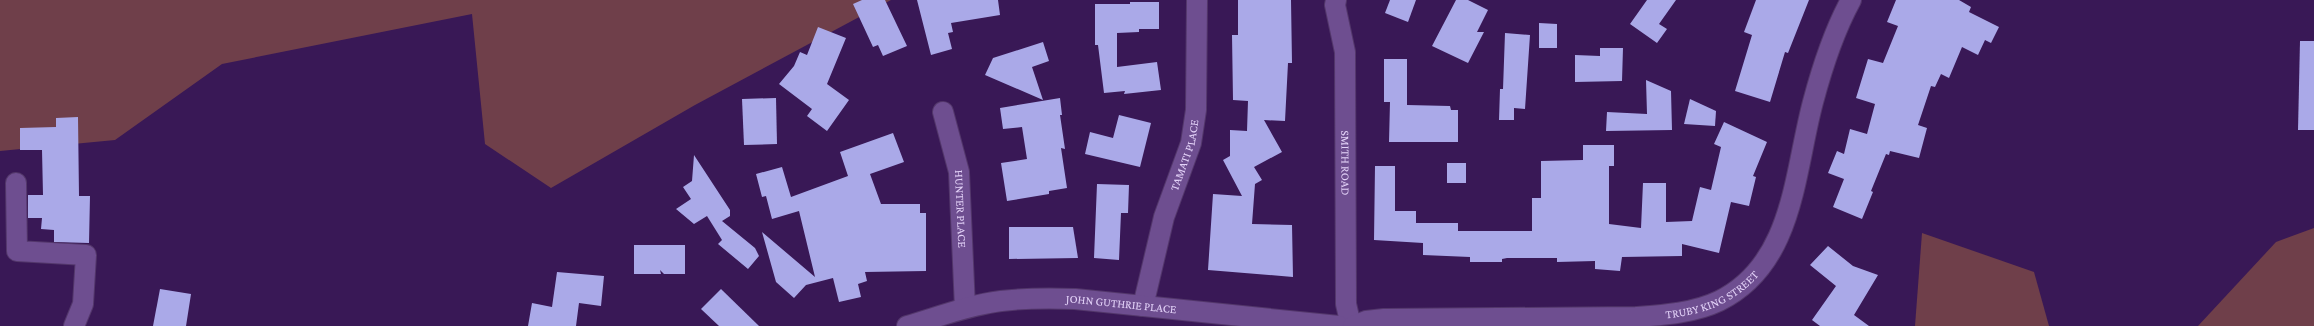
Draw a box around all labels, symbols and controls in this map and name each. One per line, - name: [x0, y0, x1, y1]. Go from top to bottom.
- street label: TAMATI PLACE: [1167, 118, 1202, 193]
- street label: SMITH ROAD: [1338, 130, 1353, 195]
- street label: HUNTER PLACE: [952, 170, 969, 249]
- street label: TRUBY KING STREET: [1665, 267, 1762, 321]
- street label: JOHN GUTHRIE PLACE: [1065, 292, 1178, 316]

